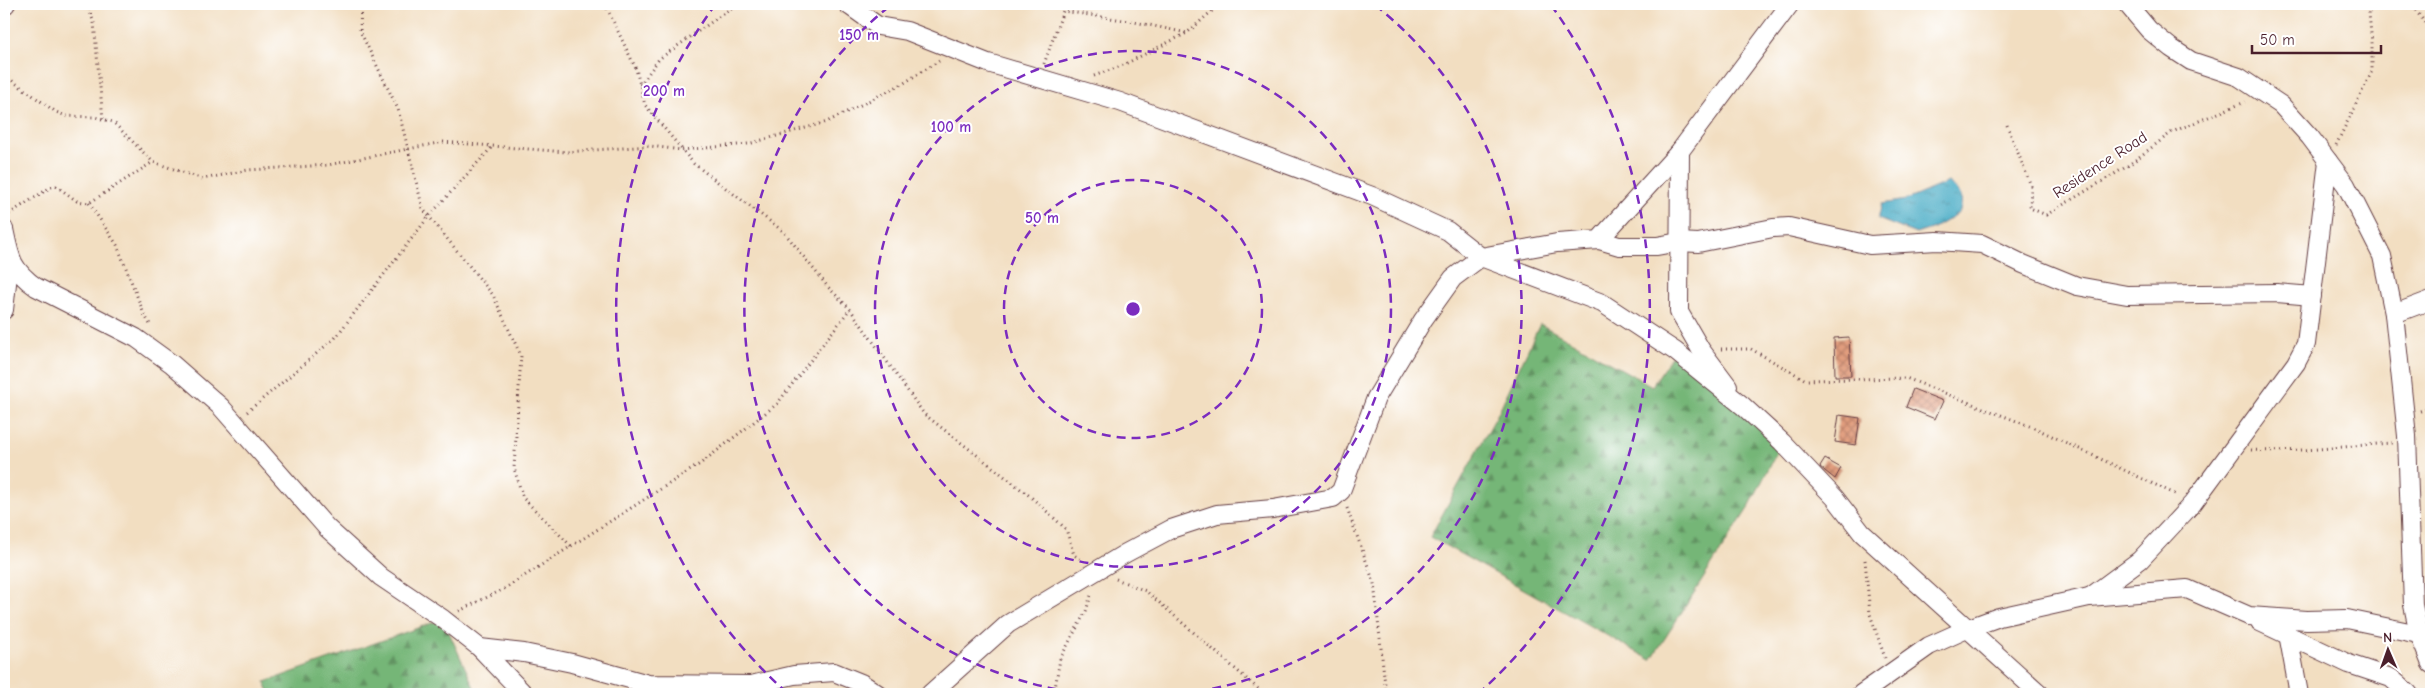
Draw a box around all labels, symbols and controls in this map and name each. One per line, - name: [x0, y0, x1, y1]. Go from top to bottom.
- scale bar: [2252, 22, 2381, 54]
- text: 150 m: [839, 26, 879, 44]
- text: 50 m: [2260, 31, 2295, 49]
- text: 200 m: [643, 82, 685, 100]
- text: 100 m: [931, 118, 971, 136]
- street label: Residence Road: [2050, 128, 2150, 202]
- text: 50 m: [1025, 209, 1059, 227]
- centre of rings: [1124, 300, 1142, 318]
- north arrow: [2362, 626, 2412, 676]
- text: N: [2383, 629, 2392, 646]

